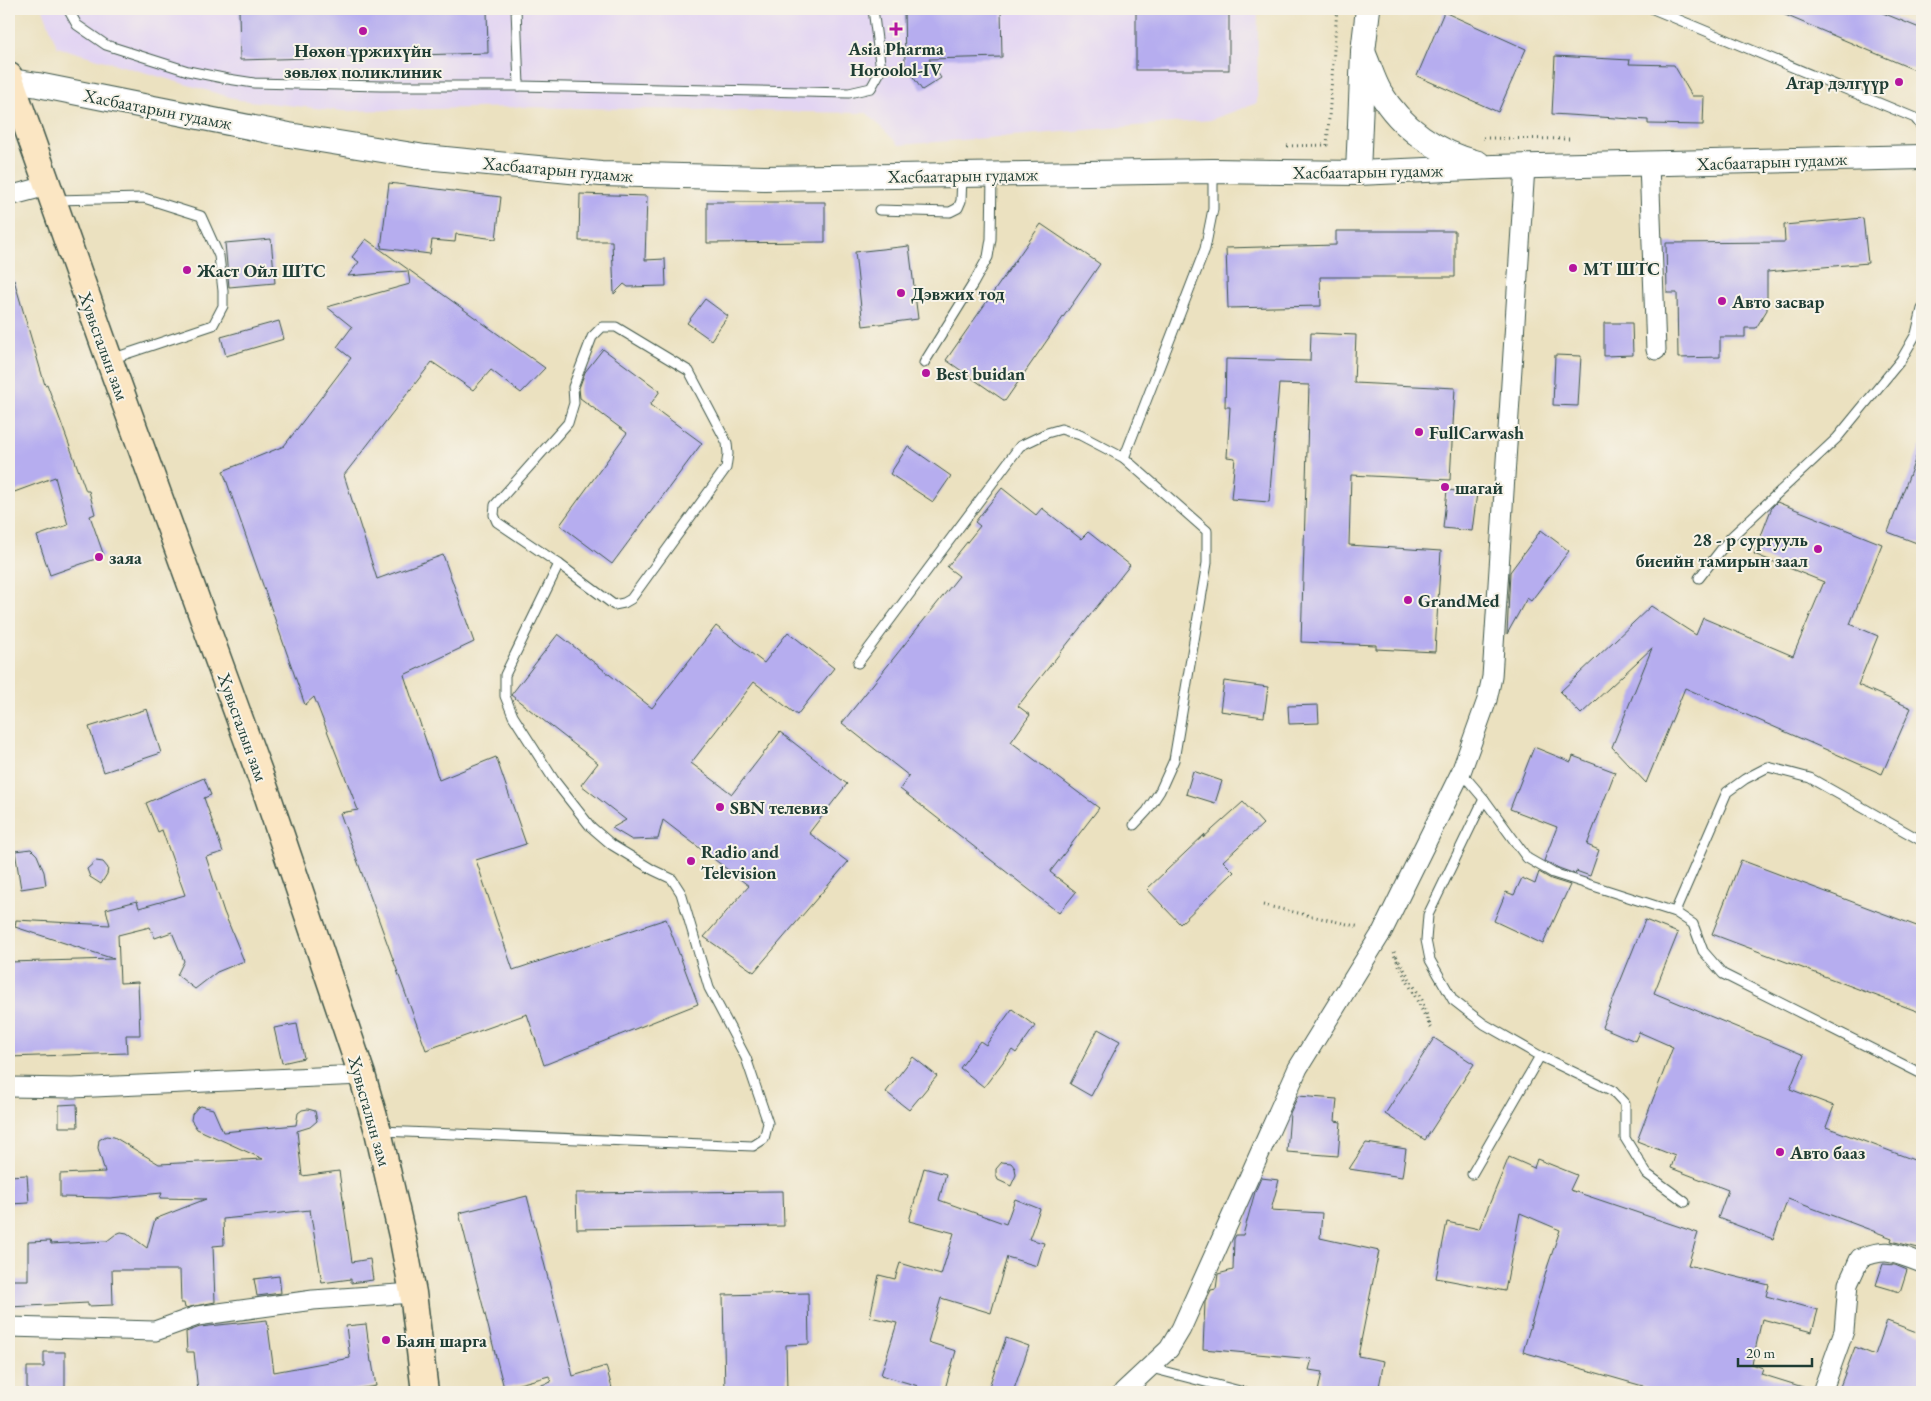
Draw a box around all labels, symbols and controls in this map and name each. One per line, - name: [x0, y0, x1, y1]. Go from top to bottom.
- marker: Asia Pharma Horoolol-IV: [890, 23, 902, 35]
- marker: Нөхөн үржихүйн зөвлөх поликлиник: [357, 25, 369, 37]
- place label: Asia Pharma Horoolol-IV: [847, 37, 944, 81]
- place label: Нөхөн үржихүйн зөвлөх поликлиник: [284, 39, 442, 83]
- place label: Атар дэлгүүр: [1784, 71, 1889, 94]
- marker: Атар дэлгүүр: [1893, 76, 1905, 88]
- street label: Хасбаатарын гудамж: [81, 83, 235, 135]
- street label: Хасбаатарын гудамж: [1695, 147, 1848, 175]
- street label: Хасбаатарын гудамж: [481, 151, 634, 187]
- street label: Хасбаатарын гудамж: [1291, 158, 1444, 184]
- street label: Хасбаатарын гудамж: [886, 162, 1039, 188]
- place label: МТ ШТС: [1583, 257, 1660, 280]
- place label: Жаст Ойл ШТС: [196, 259, 326, 282]
- marker: МТ ШТС: [1567, 262, 1579, 274]
- marker: Жаст Ойл ШТС: [181, 264, 193, 276]
- place label: Дэвжих тод: [911, 282, 1005, 305]
- marker: Дэвжих тод: [895, 287, 907, 299]
- street label: Хувьсгалын зам: [73, 288, 135, 404]
- place label: Авто засвар: [1731, 290, 1824, 313]
- marker: Авто засвар: [1716, 295, 1728, 307]
- place label: Best buidan: [936, 362, 1025, 385]
- marker: Best buidan: [920, 367, 932, 379]
- place label: FullCarwash: [1429, 421, 1524, 444]
- marker: FullCarwash: [1413, 426, 1425, 438]
- place label: шагай: [1455, 476, 1503, 499]
- marker: шагай: [1439, 481, 1451, 493]
- place label: 28 - р сургууль биеийн тамирын заал: [1636, 528, 1808, 572]
- marker: 28 - р сургууль биеийн тамирын заал: [1812, 543, 1824, 555]
- place label: заяа: [109, 546, 142, 569]
- marker: заяа: [93, 551, 105, 563]
- place label: GrandMed: [1418, 589, 1500, 612]
- marker: GrandMed: [1402, 594, 1414, 606]
- street label: Хувьсгалын зам: [212, 669, 274, 785]
- place label: SBN телевиз: [730, 796, 829, 819]
- marker: SBN телевиз: [714, 801, 726, 813]
- place label: Radio and Television: [701, 840, 779, 884]
- marker: Radio and Television: [685, 855, 697, 867]
- street label: Хувьсгалын зам: [343, 1052, 397, 1170]
- place label: Авто бааз: [1789, 1141, 1866, 1164]
- marker: Авто бааз: [1774, 1146, 1786, 1158]
- place label: Баян шарга: [396, 1329, 487, 1352]
- marker: Баян шарга: [380, 1334, 392, 1346]
- scale bar: [1738, 1336, 1812, 1368]
- text: 20 m: [1746, 1343, 1775, 1362]

